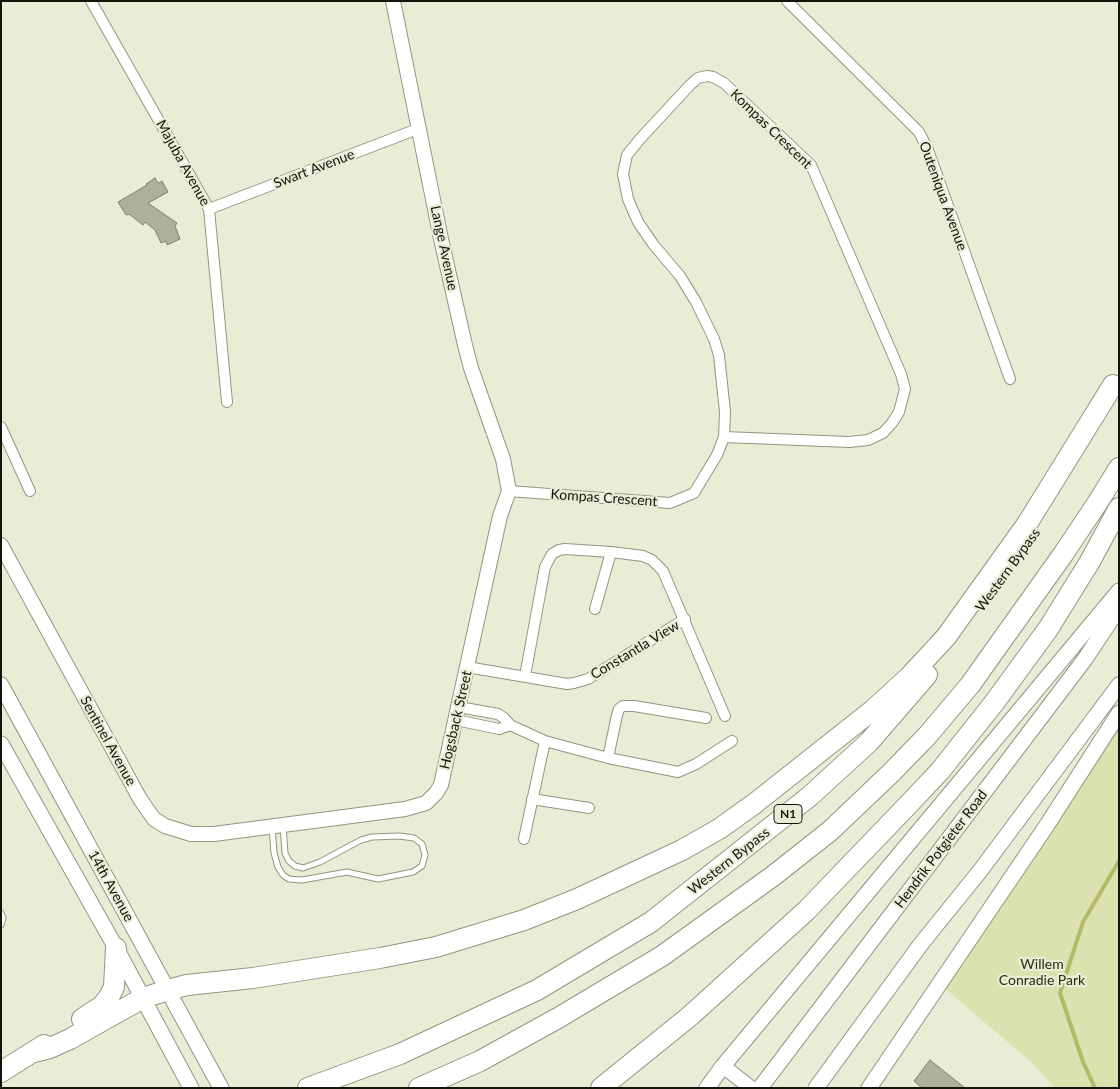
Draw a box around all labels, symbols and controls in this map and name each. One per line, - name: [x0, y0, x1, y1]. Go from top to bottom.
- street label: Kompas Crescent: [727, 86, 815, 172]
- street label: Majuba Avenue: [152, 117, 214, 209]
- street label: Outeniqua Avenue: [915, 139, 971, 253]
- street label: Swart Avenue: [271, 146, 357, 192]
- street label: Lange Avenue: [427, 204, 461, 292]
- street label: Kompas Crescent: [550, 486, 658, 510]
- street label: Western Bypass: [972, 525, 1044, 615]
- street label: Constantla View: [587, 617, 683, 683]
- street label: Hogsback Street: [436, 669, 476, 771]
- street label: Sentinel Avenue: [76, 693, 140, 789]
- street label: Hendrik Potgieter Road: [891, 787, 991, 911]
- road number: N1: [774, 804, 802, 824]
- street label: Western Bypass: [685, 824, 773, 898]
- street label: 14th Avenue: [85, 847, 137, 925]
- park label: Willem Conradie Park: [999, 956, 1085, 989]

